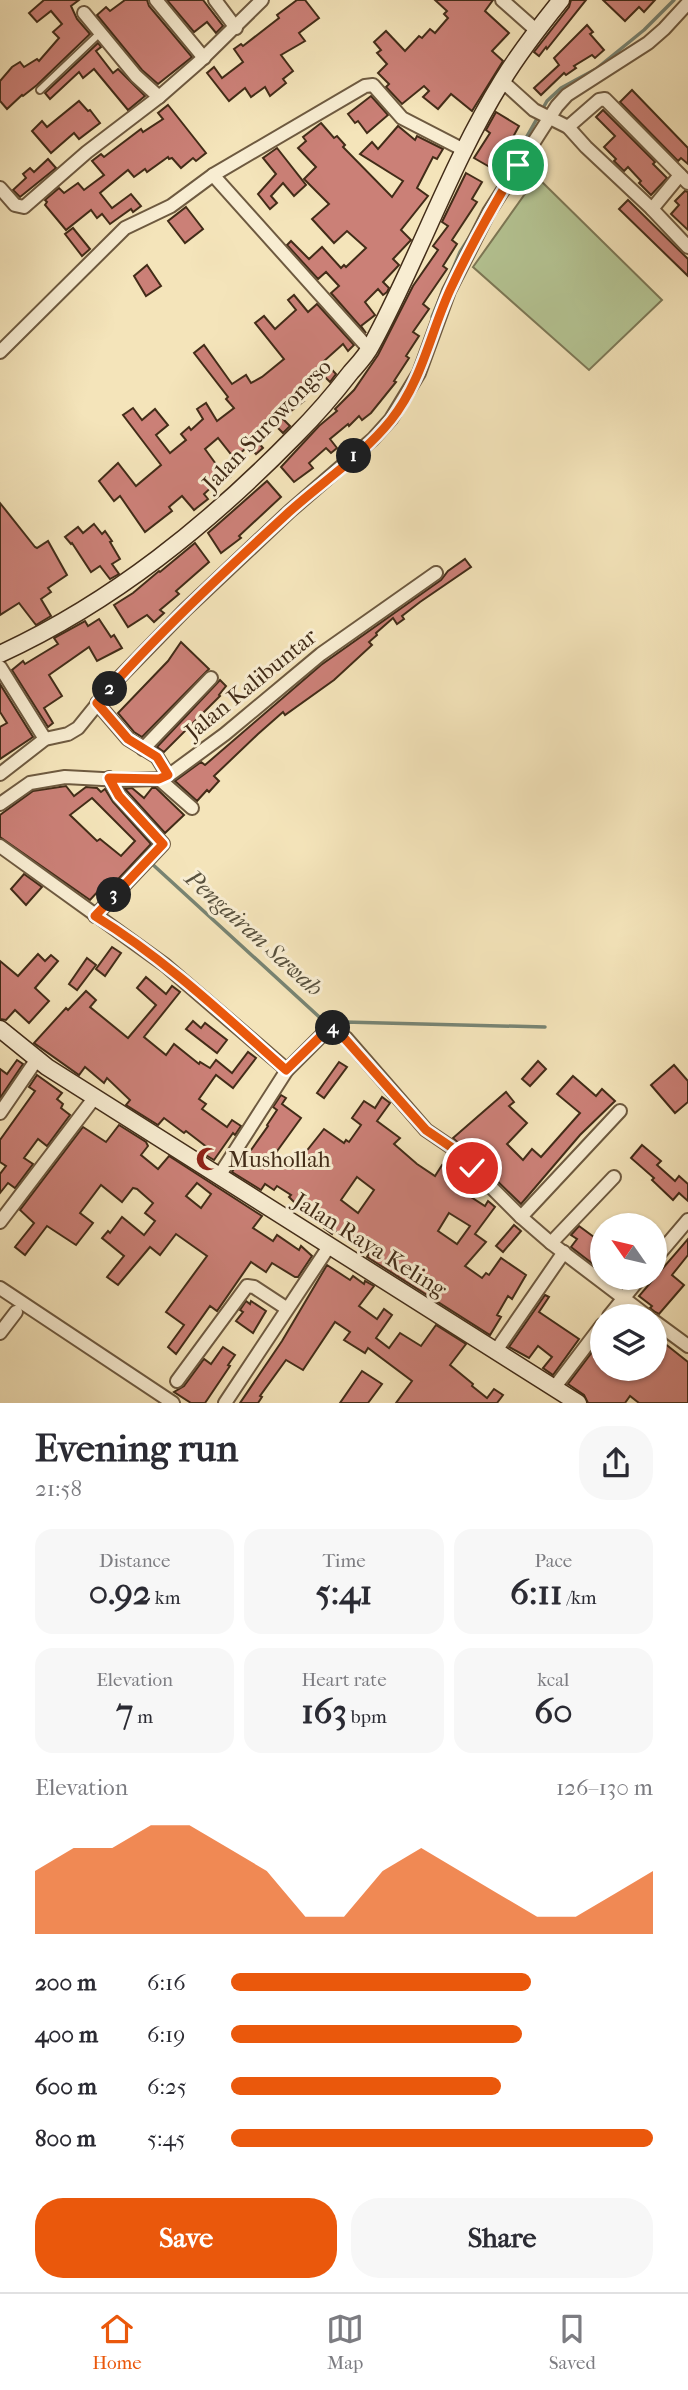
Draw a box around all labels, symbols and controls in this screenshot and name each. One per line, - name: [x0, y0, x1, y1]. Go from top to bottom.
- pin: [488, 135, 548, 195]
- icon: arrive: [499, 146, 537, 184]
- street label: Jalan Surowongso: [196, 353, 337, 498]
- pin: 1: [336, 438, 372, 474]
- text: 1: [350, 444, 357, 466]
- street label: Jalan Kalibuntar: [178, 623, 322, 747]
- pin: 2: [92, 672, 128, 706]
- text: 2: [105, 677, 114, 699]
- water label: Pengairan Sawah: [179, 863, 329, 1002]
- pin: 3: [96, 878, 132, 912]
- text: 3: [110, 883, 117, 905]
- pin: 4: [316, 1010, 350, 1046]
- text: 4: [327, 1016, 338, 1038]
- pin: [442, 1138, 502, 1198]
- mosque icon: Mushollah: [194, 1145, 222, 1173]
- place label: Mushollah: [228, 1146, 331, 1173]
- icon: check: [453, 1149, 491, 1187]
- street label: Jalan Raya Keling: [287, 1186, 452, 1303]
- north arrow: [590, 1213, 667, 1290]
- map controls: [590, 1213, 667, 1381]
- button: layers: [590, 1304, 667, 1381]
- text: Evening run: [35, 1426, 238, 1471]
- button: share: [579, 1426, 653, 1500]
- text: 21:58: [35, 1475, 82, 1502]
- text: Distance: [99, 1550, 170, 1572]
- text: Time: [322, 1550, 366, 1572]
- text: Pace: [534, 1550, 572, 1572]
- text: 0.92: [89, 1572, 151, 1613]
- text: 5:41: [316, 1572, 372, 1613]
- text: 6:11: [510, 1572, 562, 1613]
- text: km: [151, 1587, 180, 1609]
- text: /km: [562, 1587, 597, 1609]
- text: Elevation: [96, 1669, 173, 1691]
- text: Heart rate: [301, 1669, 387, 1691]
- text: kcal: [537, 1669, 569, 1691]
- text: 7: [116, 1691, 133, 1732]
- text: 163: [301, 1691, 347, 1732]
- text: 60: [534, 1691, 572, 1732]
- text: m: [133, 1706, 153, 1728]
- text: bpm: [347, 1706, 387, 1728]
- text: Elevation: [35, 1774, 128, 1801]
- text: 126–130 m: [556, 1774, 653, 1801]
- text: 200 m: [35, 1969, 96, 1996]
- text: 6:16: [147, 1969, 186, 1996]
- text: 400 m: [35, 2021, 98, 2048]
- text: 6:19: [147, 2021, 185, 2048]
- text: 600 m: [35, 2073, 97, 2100]
- text: 6:25: [147, 2073, 187, 2100]
- text: 800 m: [35, 2125, 96, 2152]
- text: 5:45: [147, 2125, 185, 2152]
- button: Save: [35, 2198, 337, 2278]
- button: Share: [351, 2198, 653, 2278]
- tab: Home: [92, 2310, 142, 2374]
- tab: Map: [326, 2310, 364, 2374]
- tab: Saved: [549, 2310, 596, 2374]

